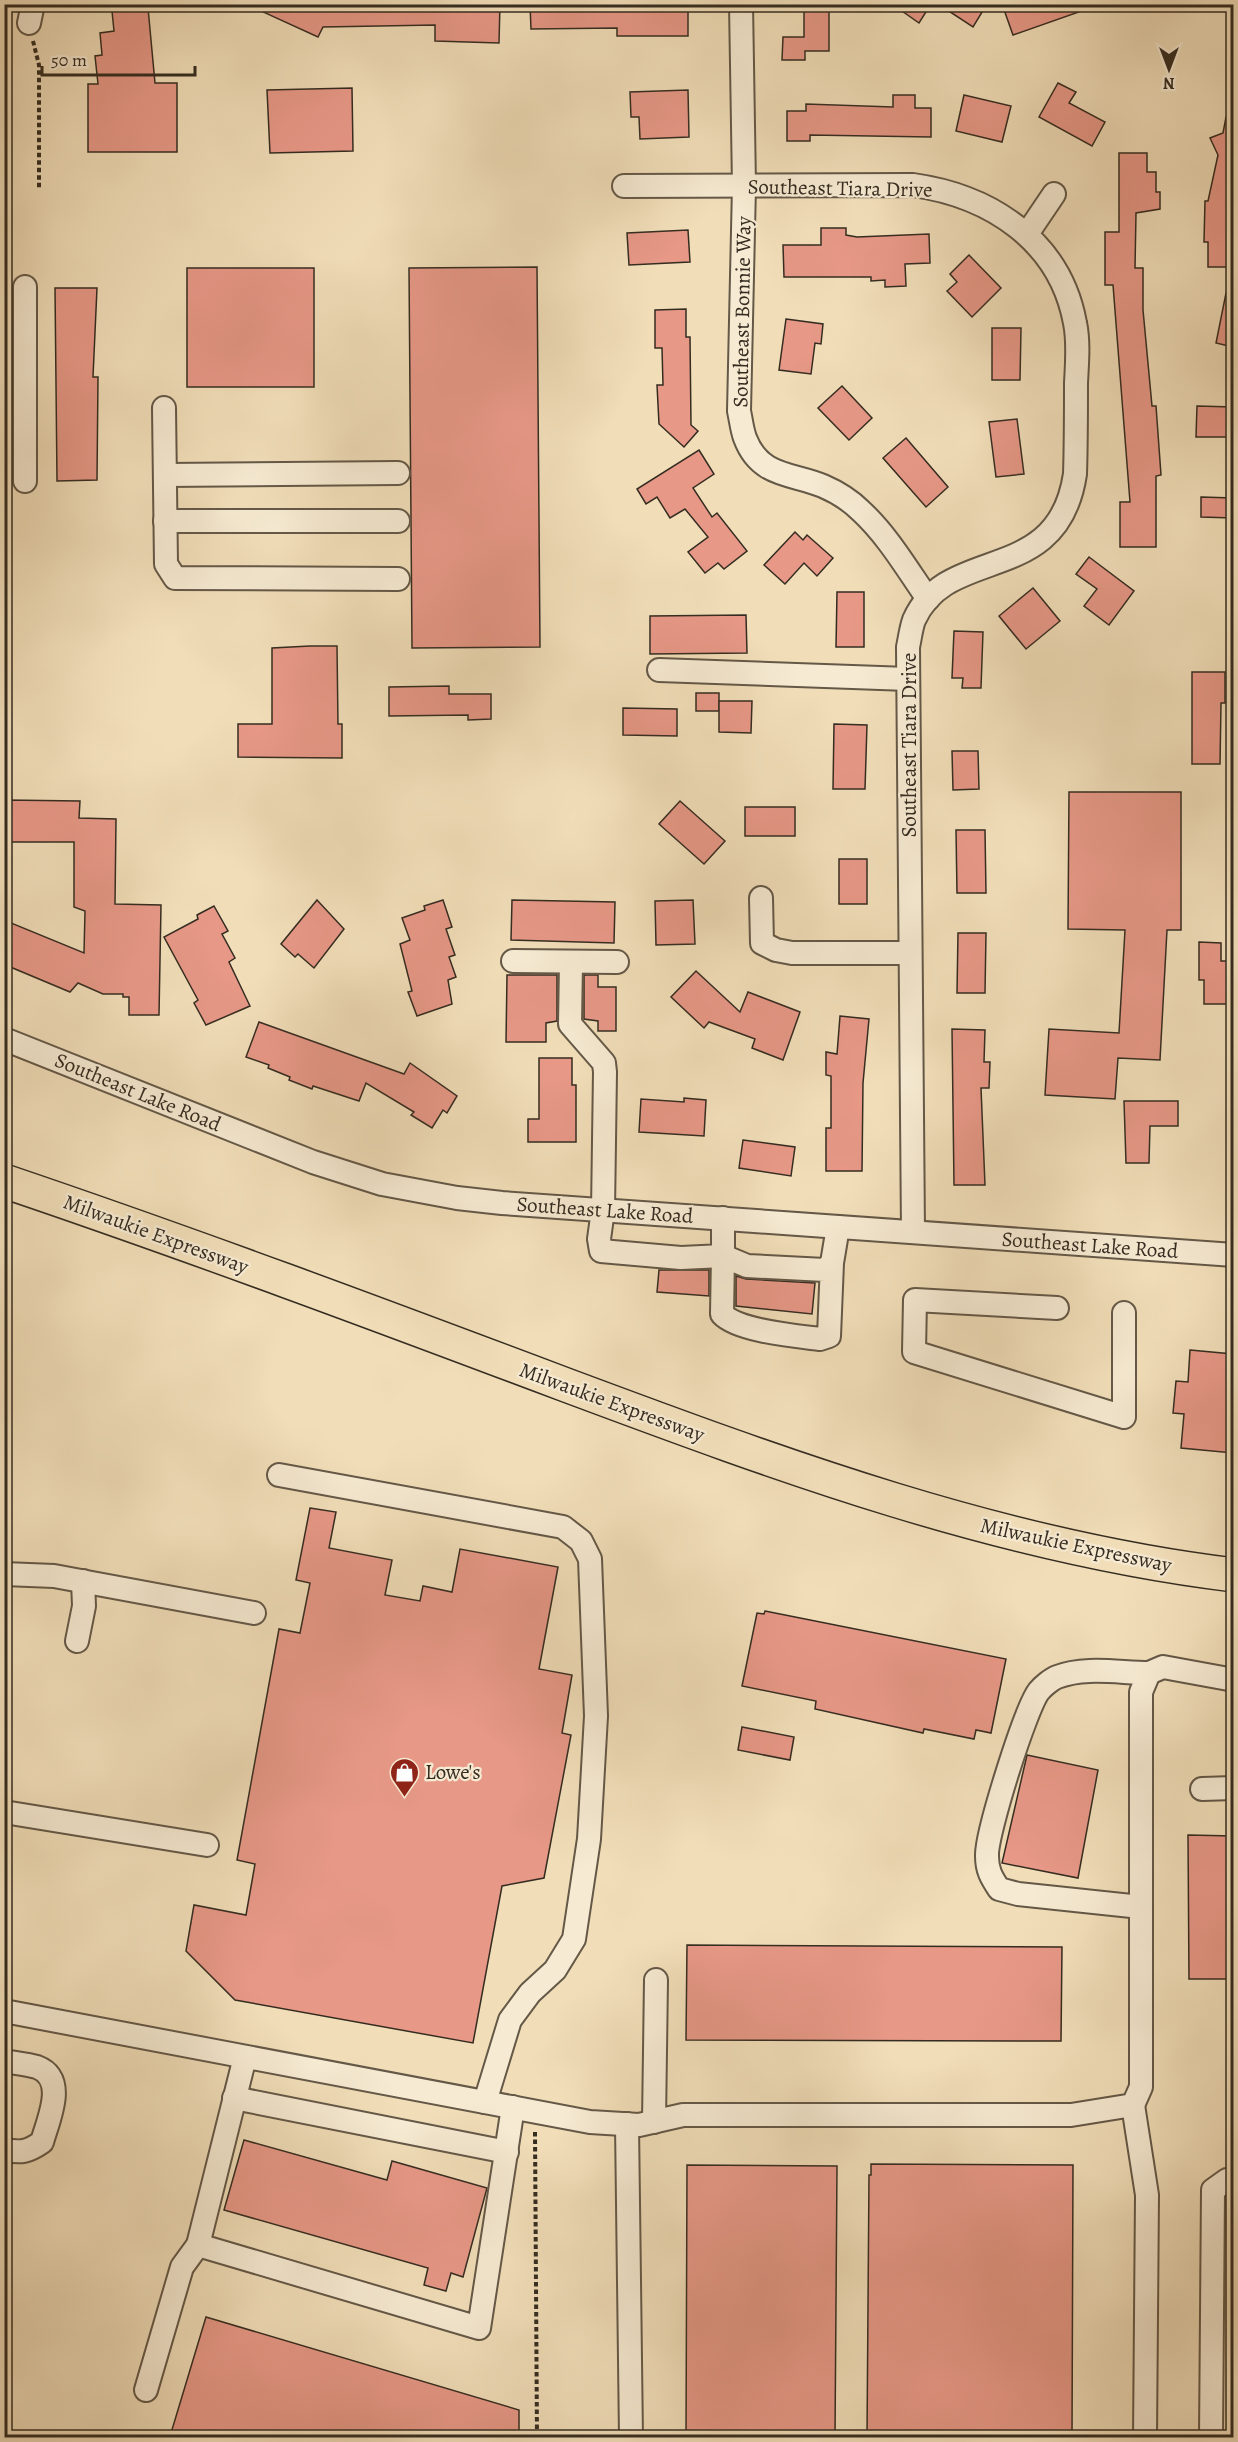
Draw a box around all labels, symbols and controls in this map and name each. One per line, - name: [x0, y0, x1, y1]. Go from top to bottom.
- scale bar: [42, 39, 195, 77]
- north arrow: [1139, 39, 1199, 99]
- text: 50 m: [51, 48, 87, 72]
- text: N: [1163, 72, 1175, 94]
- street label: Southeast Tiara Drive: [747, 172, 933, 204]
- street label: Southeast Bonnie Way: [726, 215, 758, 408]
- street label: Southeast Tiara Drive: [895, 653, 923, 837]
- street label: Southeast Lake Road: [51, 1046, 226, 1138]
- street label: Milwaukie Expressway: [60, 1188, 253, 1281]
- street label: Southeast Lake Road: [516, 1190, 695, 1230]
- street label: Southeast Lake Road: [1001, 1225, 1180, 1265]
- street label: Milwaukie Expressway: [516, 1356, 709, 1449]
- street label: Milwaukie Expressway: [978, 1511, 1175, 1579]
- shop icon: Lowe's: [388, 1756, 420, 1798]
- place label: Lowe's: [425, 1758, 481, 1786]

